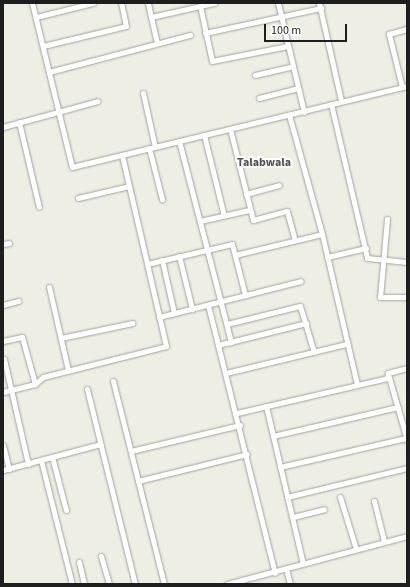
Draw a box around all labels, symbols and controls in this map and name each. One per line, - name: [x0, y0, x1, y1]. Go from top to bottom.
- scale bar: [266, 16, 349, 42]
- text: 100 m: [271, 22, 301, 39]
- district label: Talabwala: [237, 156, 291, 170]

